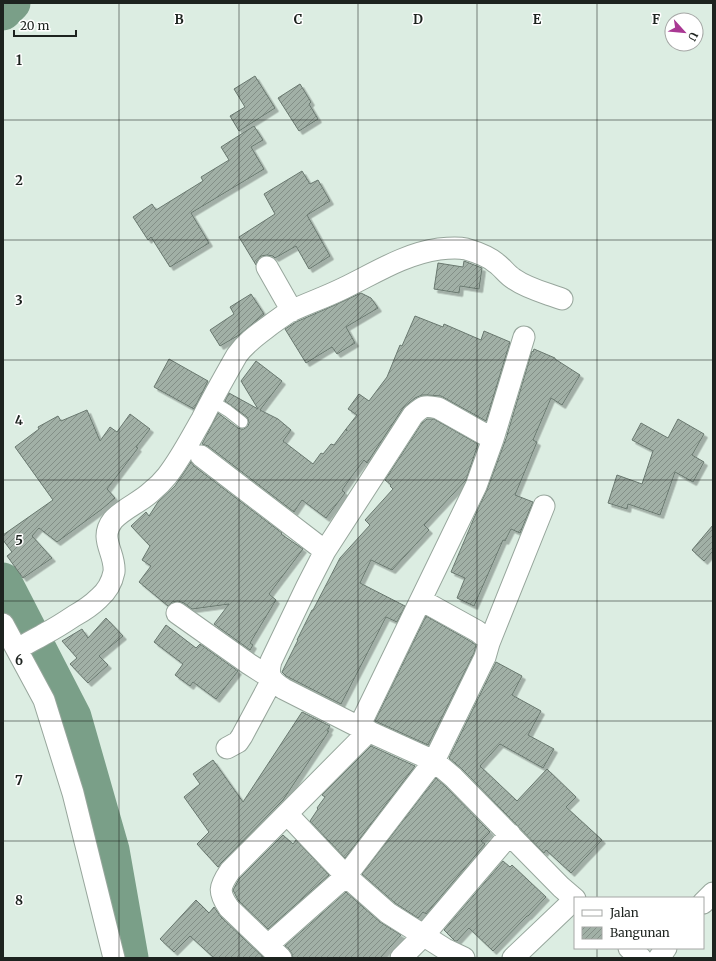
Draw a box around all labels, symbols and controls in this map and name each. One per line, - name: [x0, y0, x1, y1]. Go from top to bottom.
- text: B: [174, 11, 184, 28]
- text: C: [294, 11, 303, 28]
- text: D: [413, 11, 423, 28]
- text: E: [533, 11, 542, 28]
- text: F: [652, 11, 660, 28]
- scale bar: [14, 12, 76, 38]
- north arrow: [664, 12, 704, 52]
- text: 20 m: [20, 18, 49, 33]
- text: U: [684, 30, 701, 44]
- text: 1: [16, 52, 22, 69]
- text: 2: [15, 172, 23, 189]
- text: 3: [15, 292, 23, 309]
- text: 4: [15, 412, 24, 429]
- text: 5: [15, 532, 23, 549]
- text: 6: [15, 652, 23, 669]
- text: 7: [15, 772, 23, 789]
- text: 8: [15, 892, 23, 909]
- legend: [574, 897, 704, 949]
- text: Jalan: [609, 905, 639, 920]
- text: Bangunan: [610, 925, 670, 940]

